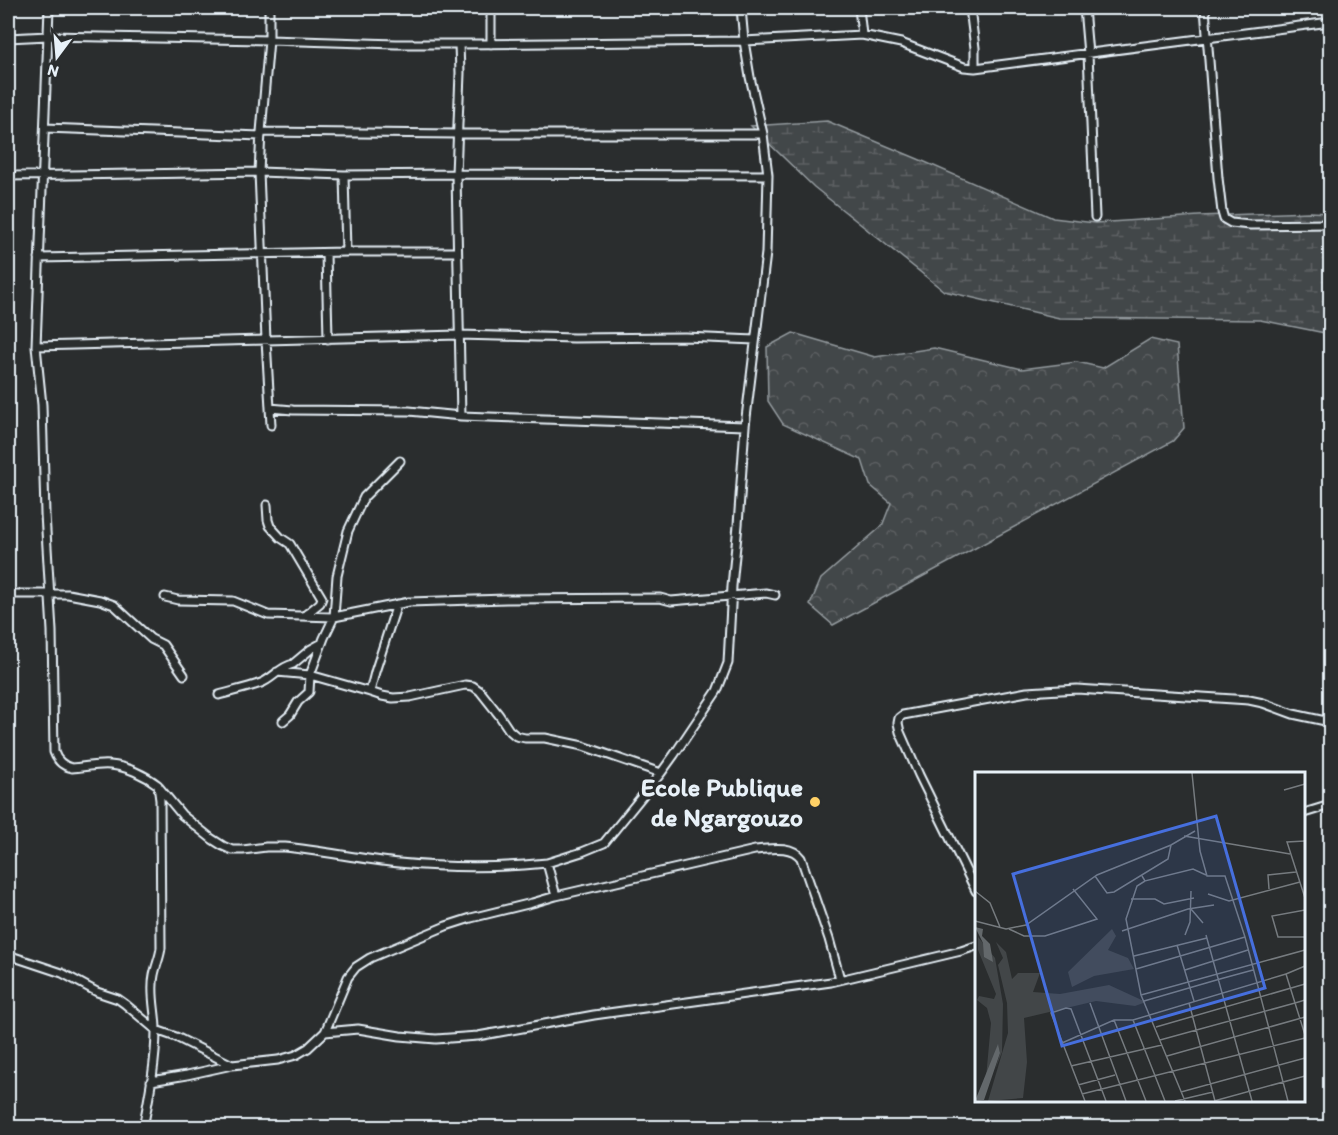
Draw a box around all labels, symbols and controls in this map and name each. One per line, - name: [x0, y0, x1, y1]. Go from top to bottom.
- north arrow: [27, 27, 87, 87]
- text: N: [45, 60, 61, 82]
- place label: Ecole Publique de Ngargouzo: [641, 771, 803, 833]
- inset map: [975, 772, 1305, 1102]
- marker: Ecole Publique de Ngargouzo: [808, 795, 822, 809]

